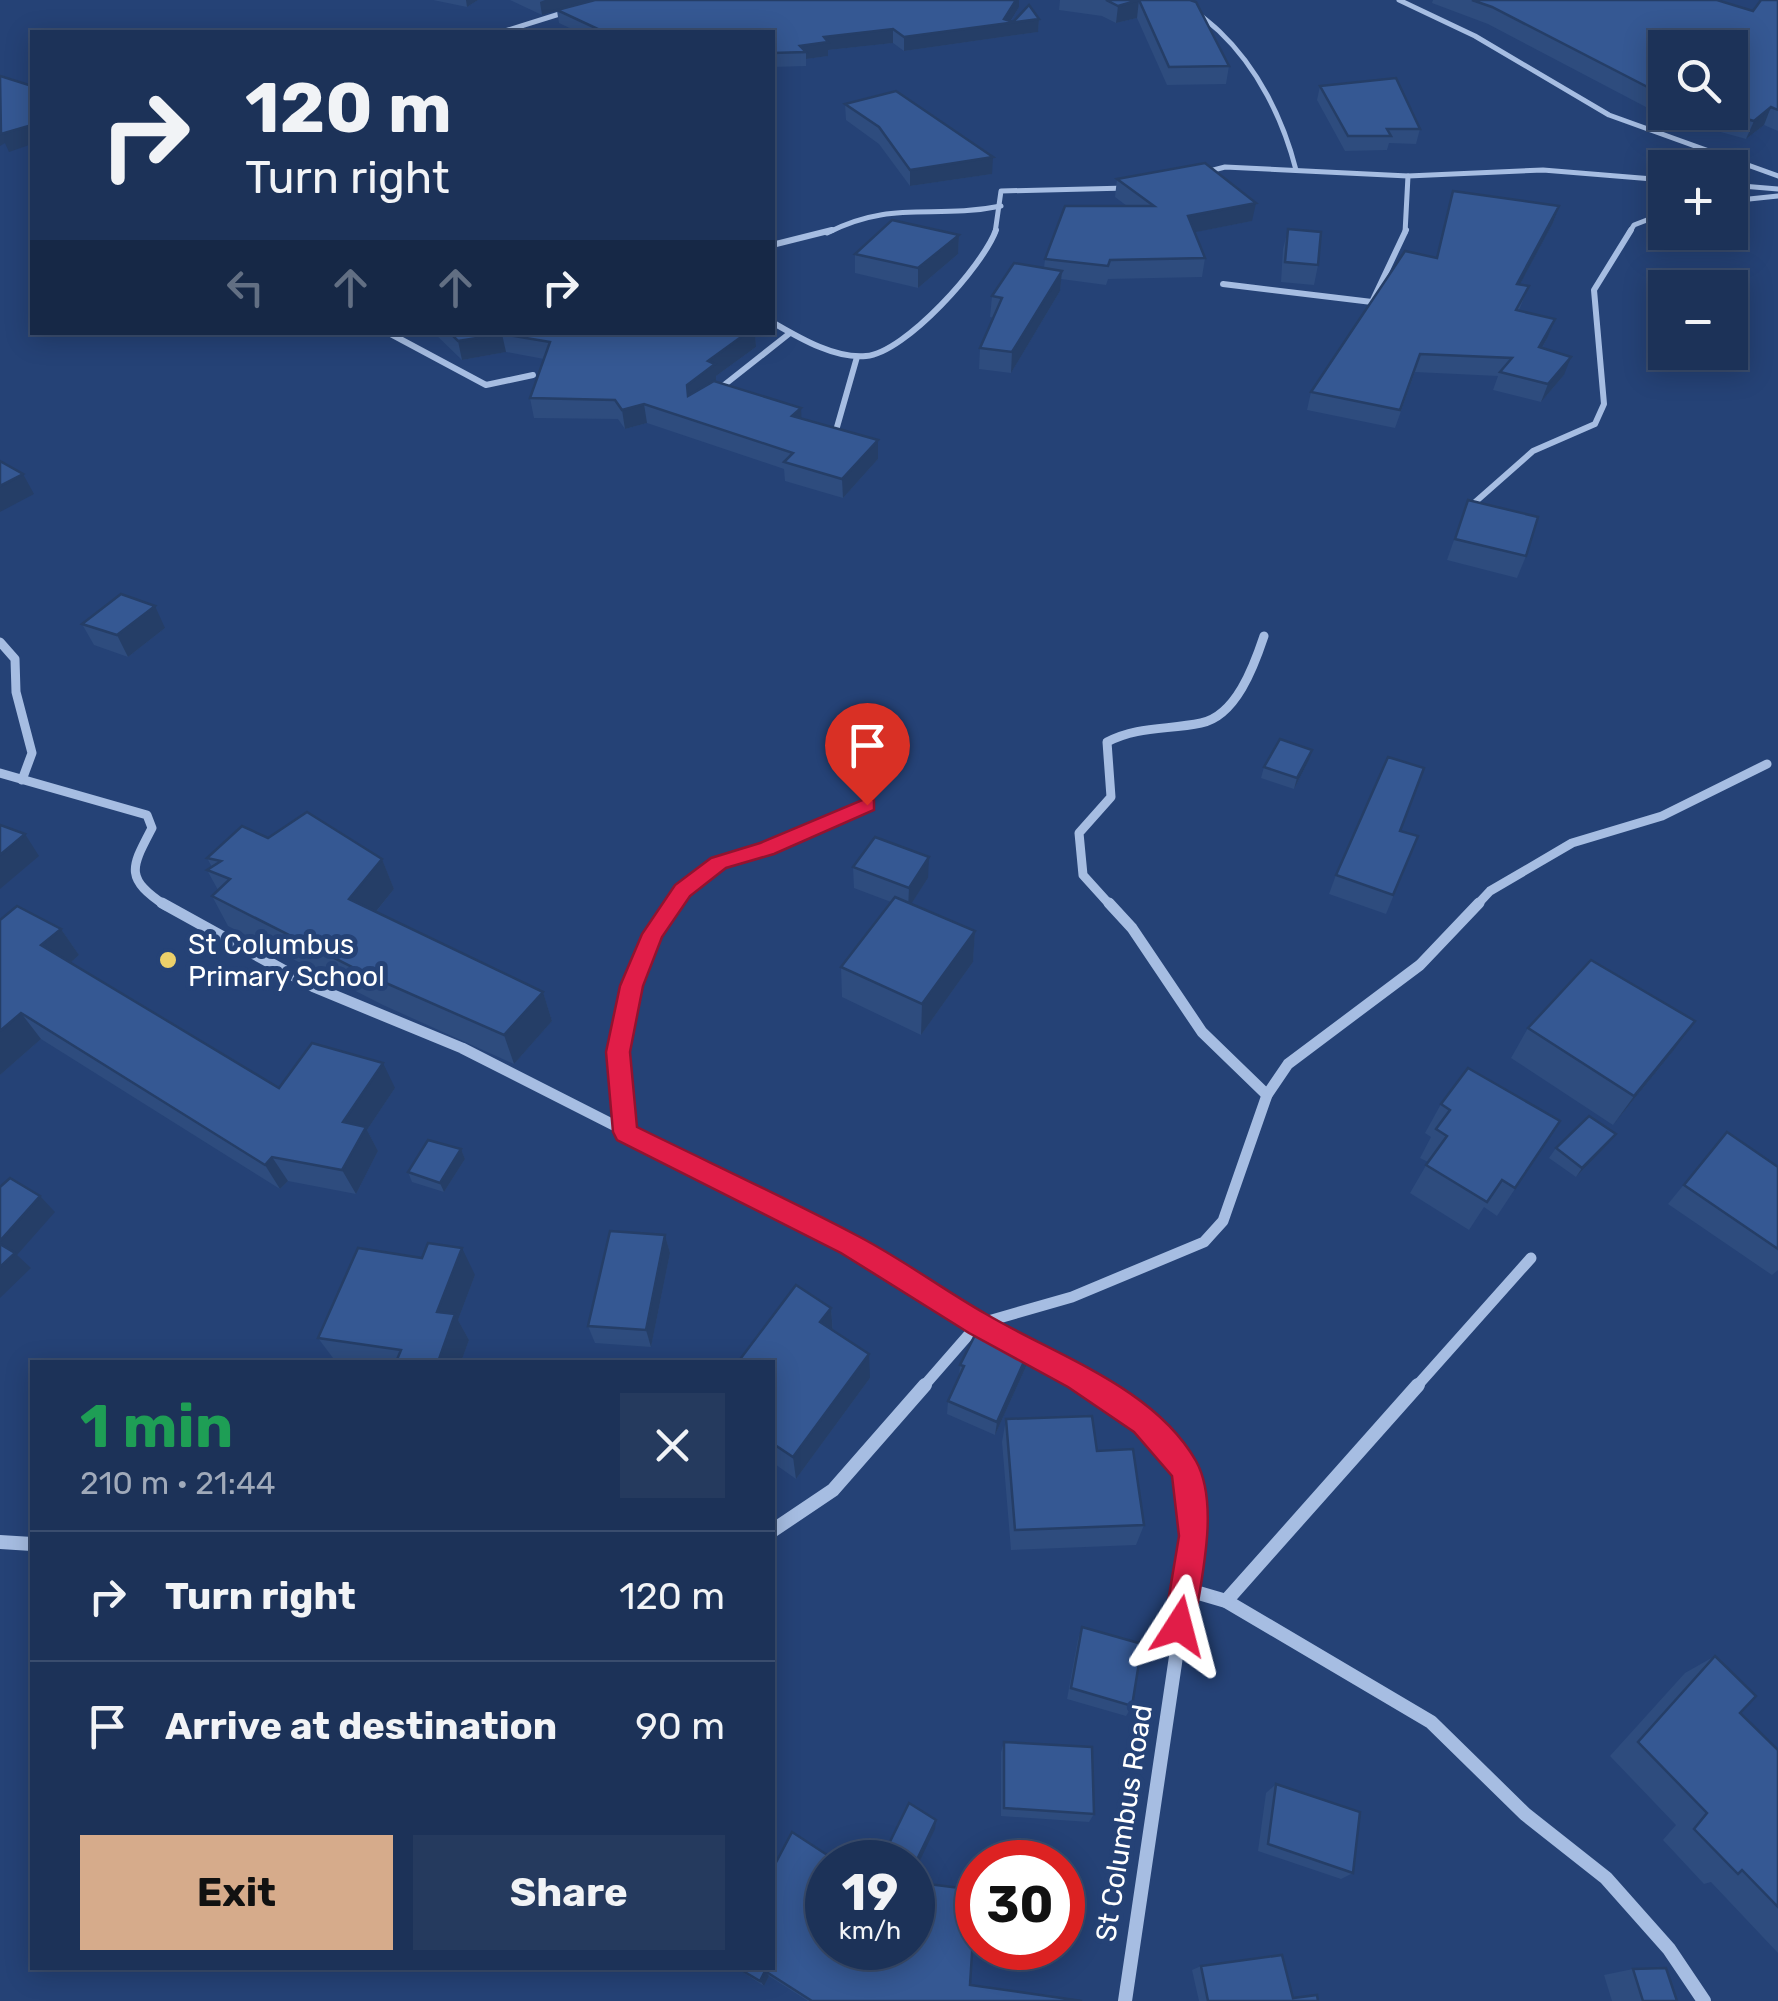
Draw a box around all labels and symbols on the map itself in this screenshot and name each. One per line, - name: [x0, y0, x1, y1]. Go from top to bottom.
- pin: [825, 703, 910, 806]
- place label: St Columbus Primary School: [188, 928, 385, 993]
- marker: St Columbus Primary School: [157, 949, 179, 971]
- position arrow: [1127, 1574, 1231, 1678]
- street label: St Columbus Road: [1089, 1702, 1159, 1944]
- speed limit sign: 30: [955, 1840, 1085, 1970]

